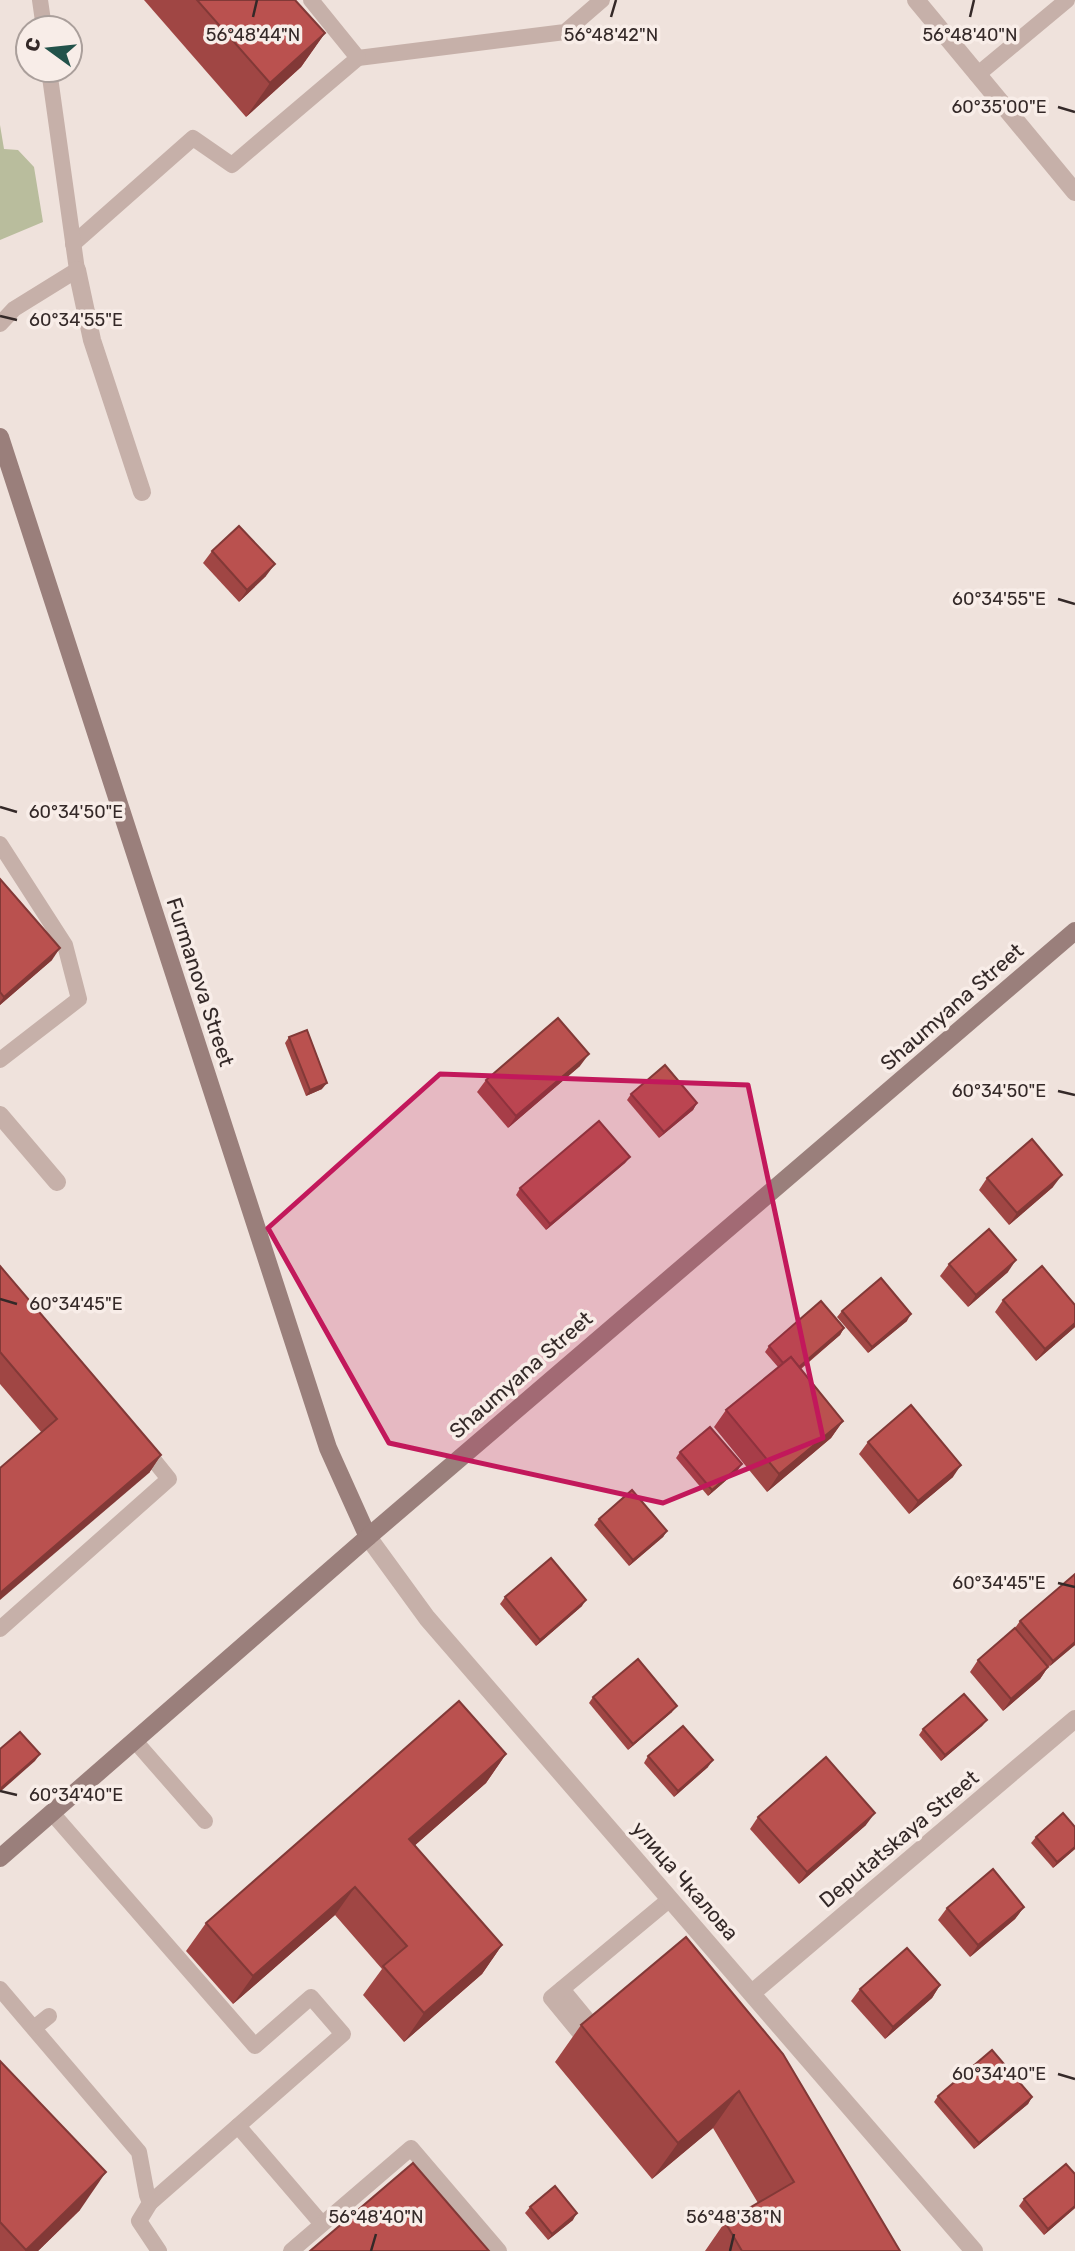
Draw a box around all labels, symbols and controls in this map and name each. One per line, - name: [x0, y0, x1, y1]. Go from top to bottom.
- north arrow: [14, 14, 84, 84]
- text: 56°48'44"N: [206, 24, 300, 46]
- text: 56°48'42"N: [564, 24, 658, 46]
- text: 56°48'40"N: [922, 24, 1018, 46]
- text: С: [20, 35, 46, 54]
- text: 60°35'00"E: [951, 96, 1047, 118]
- text: 60°34'55"E: [29, 309, 123, 331]
- text: 60°34'55"E: [952, 588, 1046, 610]
- text: 60°34'50"E: [29, 801, 123, 823]
- street label: Furmanova Street: [161, 894, 240, 1069]
- street label: Shaumyana Street: [875, 938, 1028, 1076]
- text: 60°34'50"E: [952, 1080, 1046, 1102]
- text: 60°34'45"E: [29, 1293, 123, 1315]
- street label: Shaumyana Street: [444, 1306, 597, 1444]
- text: 60°34'45"E: [952, 1572, 1046, 1594]
- street label: Deputatskaya Street: [814, 1765, 984, 1913]
- text: 60°34'40"E: [29, 1784, 123, 1806]
- street label: улица Чкалова: [627, 1816, 744, 1945]
- text: 60°34'40"E: [952, 2063, 1046, 2085]
- text: 56°48'40"N: [328, 2206, 424, 2228]
- text: 56°48'38"N: [686, 2206, 782, 2228]

